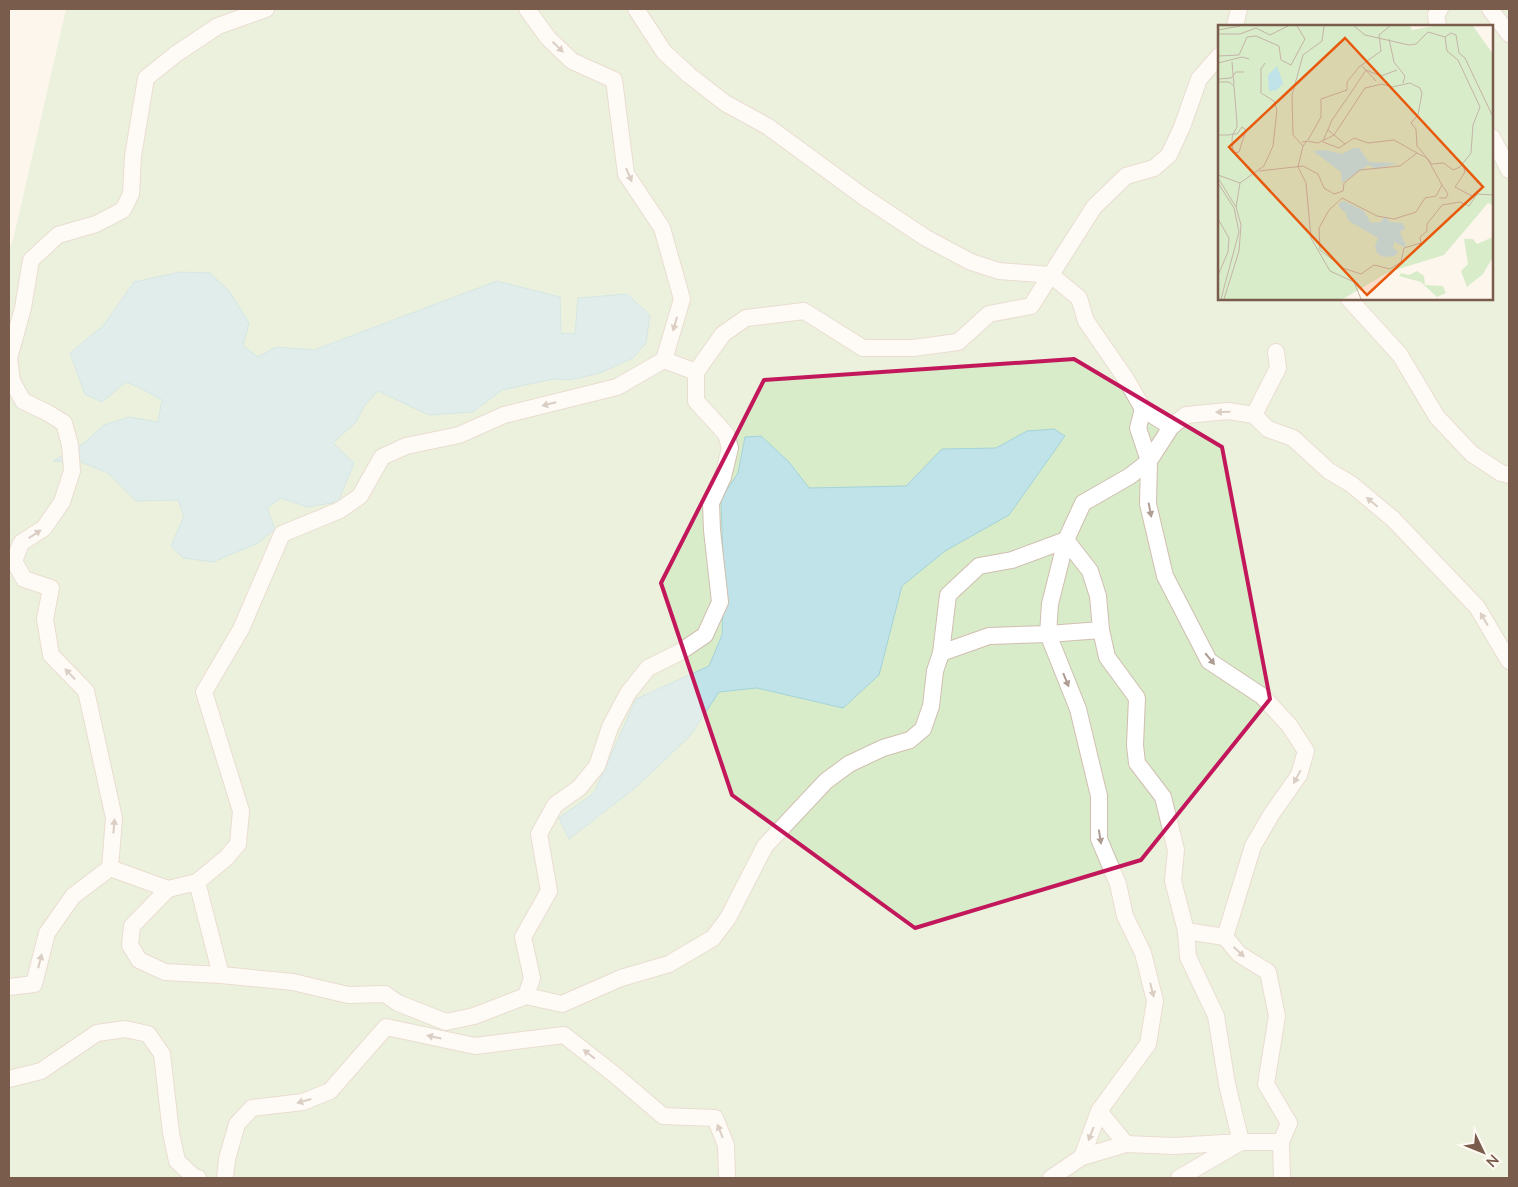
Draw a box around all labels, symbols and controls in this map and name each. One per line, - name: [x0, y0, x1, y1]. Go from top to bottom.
- inset map: [1218, 25, 1493, 300]
- one-way arrow: [551, 41, 563, 53]
- one-way arrow: [624, 167, 633, 182]
- one-way arrow: [670, 316, 678, 331]
- one-way arrow: [541, 400, 556, 408]
- one-way arrow: [1214, 408, 1230, 416]
- one-way arrow: [1367, 496, 1379, 508]
- one-way arrow: [1146, 502, 1154, 518]
- one-way arrow: [28, 529, 42, 539]
- one-way arrow: [1480, 612, 1489, 626]
- one-way arrow: [1205, 652, 1216, 665]
- one-way arrow: [64, 668, 76, 680]
- one-way arrow: [1063, 672, 1071, 687]
- one-way arrow: [1293, 770, 1301, 784]
- one-way arrow: [110, 818, 118, 834]
- one-way arrow: [1097, 829, 1105, 845]
- one-way arrow: [1232, 946, 1244, 958]
- one-way arrow: [36, 953, 44, 968]
- one-way arrow: [1149, 982, 1157, 997]
- one-way arrow: [427, 1033, 442, 1041]
- one-way arrow: [583, 1049, 596, 1060]
- one-way arrow: [297, 1097, 312, 1105]
- one-way arrow: [716, 1124, 724, 1138]
- one-way arrow: [1087, 1127, 1095, 1142]
- north arrow: [1458, 1127, 1508, 1177]
- text: N: [1483, 1151, 1503, 1171]

